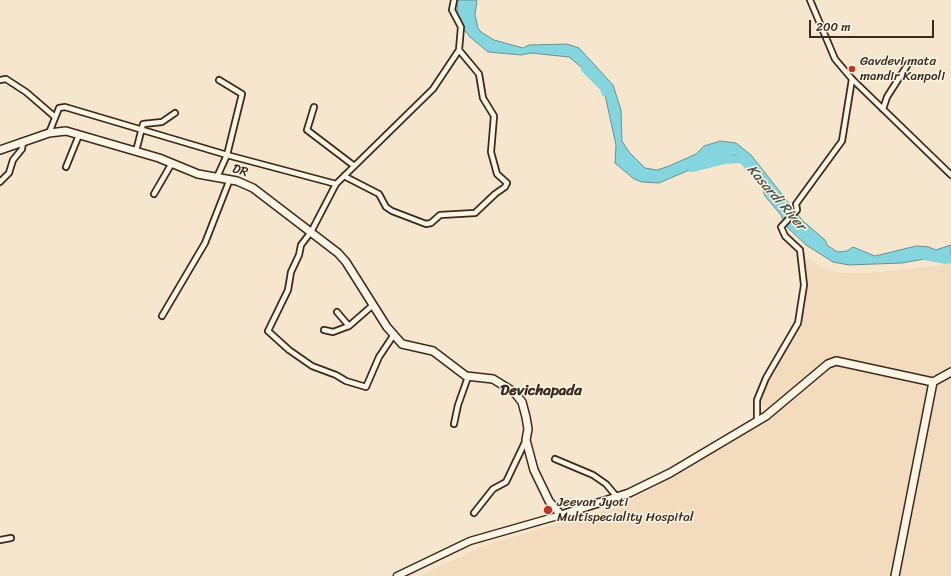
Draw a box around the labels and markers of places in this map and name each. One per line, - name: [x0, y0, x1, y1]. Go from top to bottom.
- place label: Gavdevi mata mandir Kanpoli: [860, 54, 945, 85]
- marker: Gavdevi mata mandir Kanpoli: [847, 64, 857, 74]
- place label: Jeevan Jyoti Multispeciality Hospital: [557, 495, 693, 526]
- marker: Jeevan Jyoti Multispeciality Hospital: [542, 504, 554, 516]

